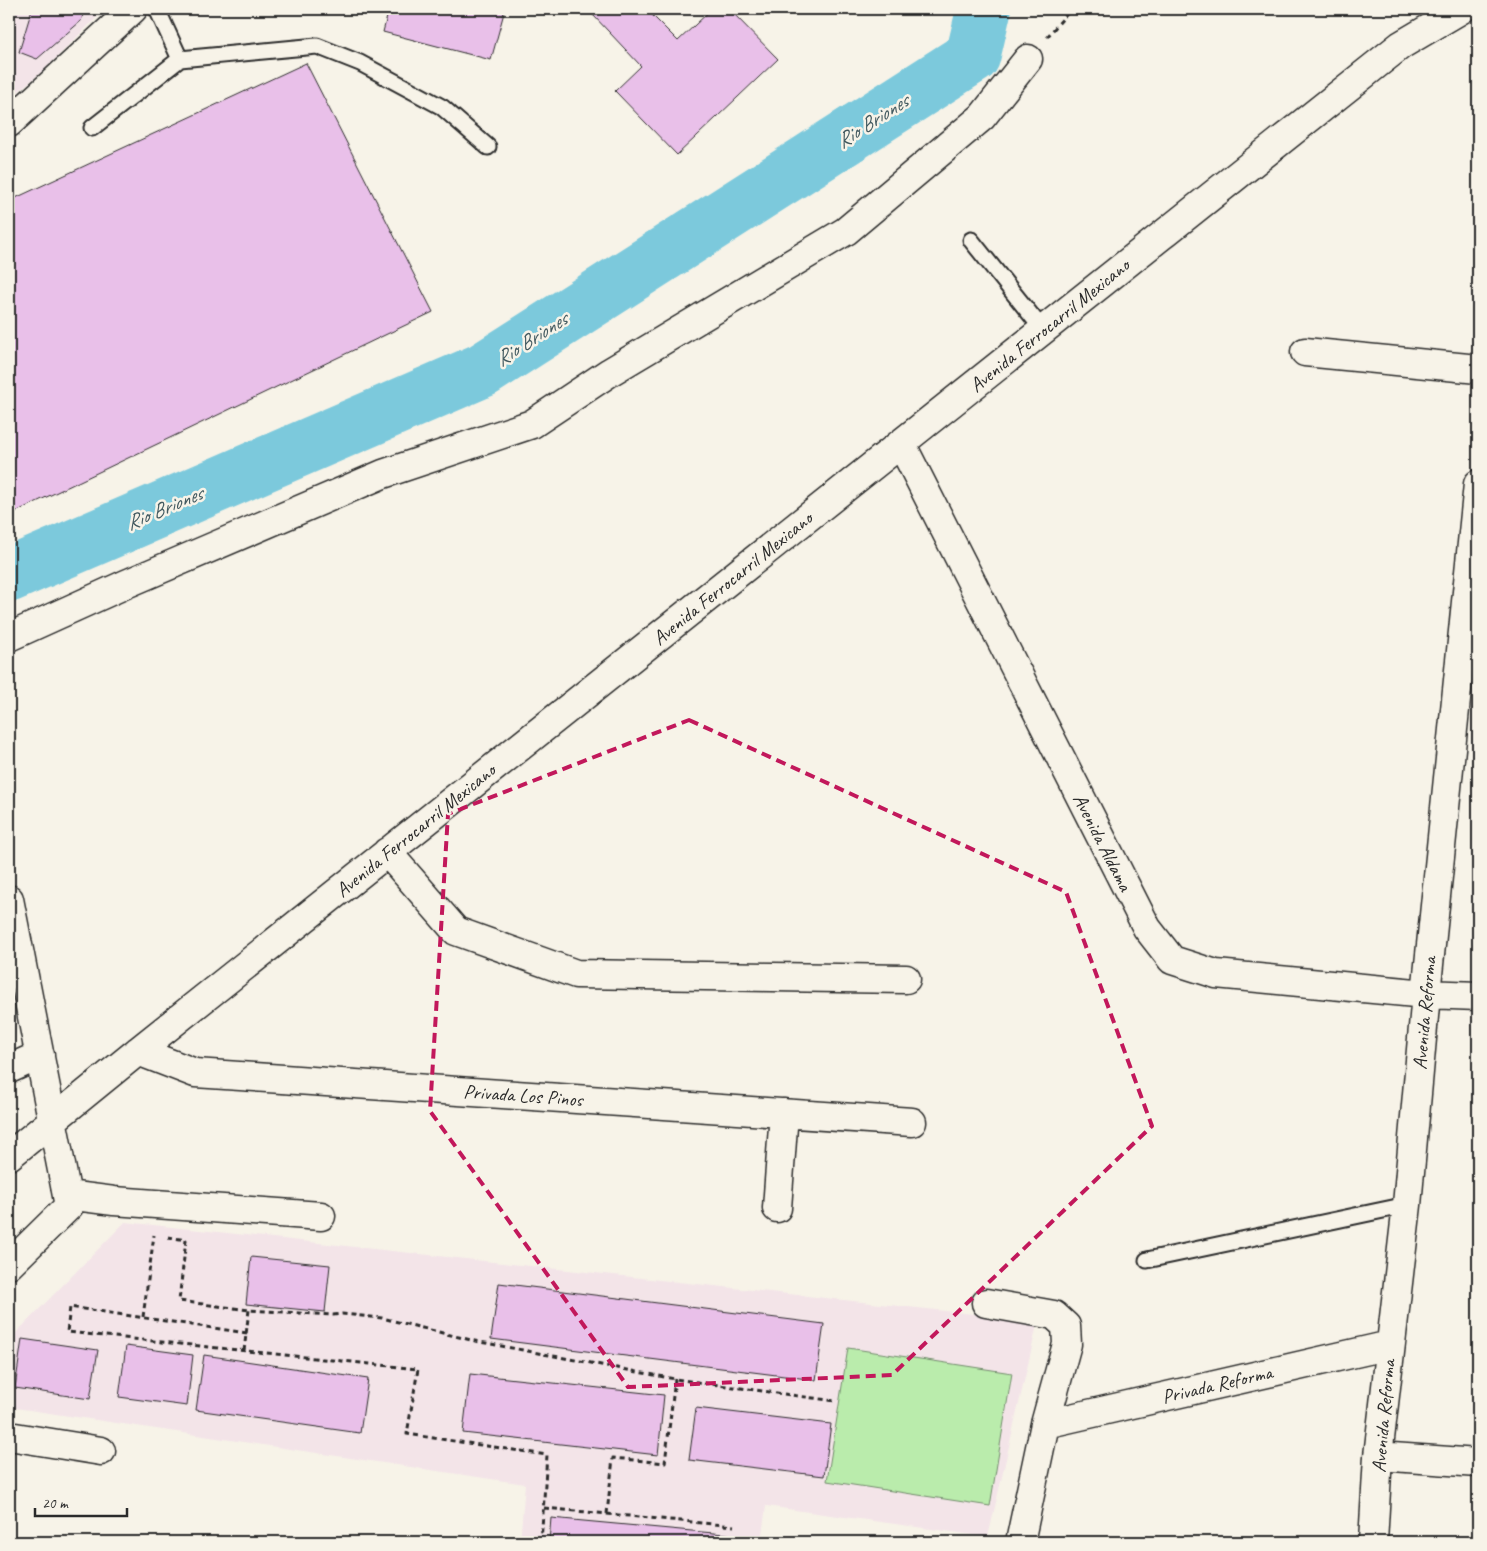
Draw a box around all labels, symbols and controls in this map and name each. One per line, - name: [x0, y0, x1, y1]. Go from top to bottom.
- water label: Rio Briones: [831, 86, 916, 154]
- street label: Avenida Ferrocarril Mexicano: [964, 252, 1136, 398]
- water label: Rio Briones: [490, 304, 575, 372]
- water label: Rio Briones: [122, 479, 210, 536]
- street label: Avenida Ferrocarril Mexicano: [647, 505, 819, 651]
- street label: Avenida Ferrocarril Mexicano: [330, 757, 502, 903]
- street label: Avenida Aldama: [1067, 789, 1139, 897]
- street label: Avenida Reforma: [1407, 954, 1442, 1071]
- street label: Privada Los Pinos: [463, 1079, 585, 1112]
- street label: Avenida Reforma: [1366, 1357, 1401, 1474]
- street label: Privada Reforma: [1160, 1359, 1276, 1409]
- scale bar: [35, 1486, 128, 1518]
- text: 20 m: [42, 1494, 69, 1513]

